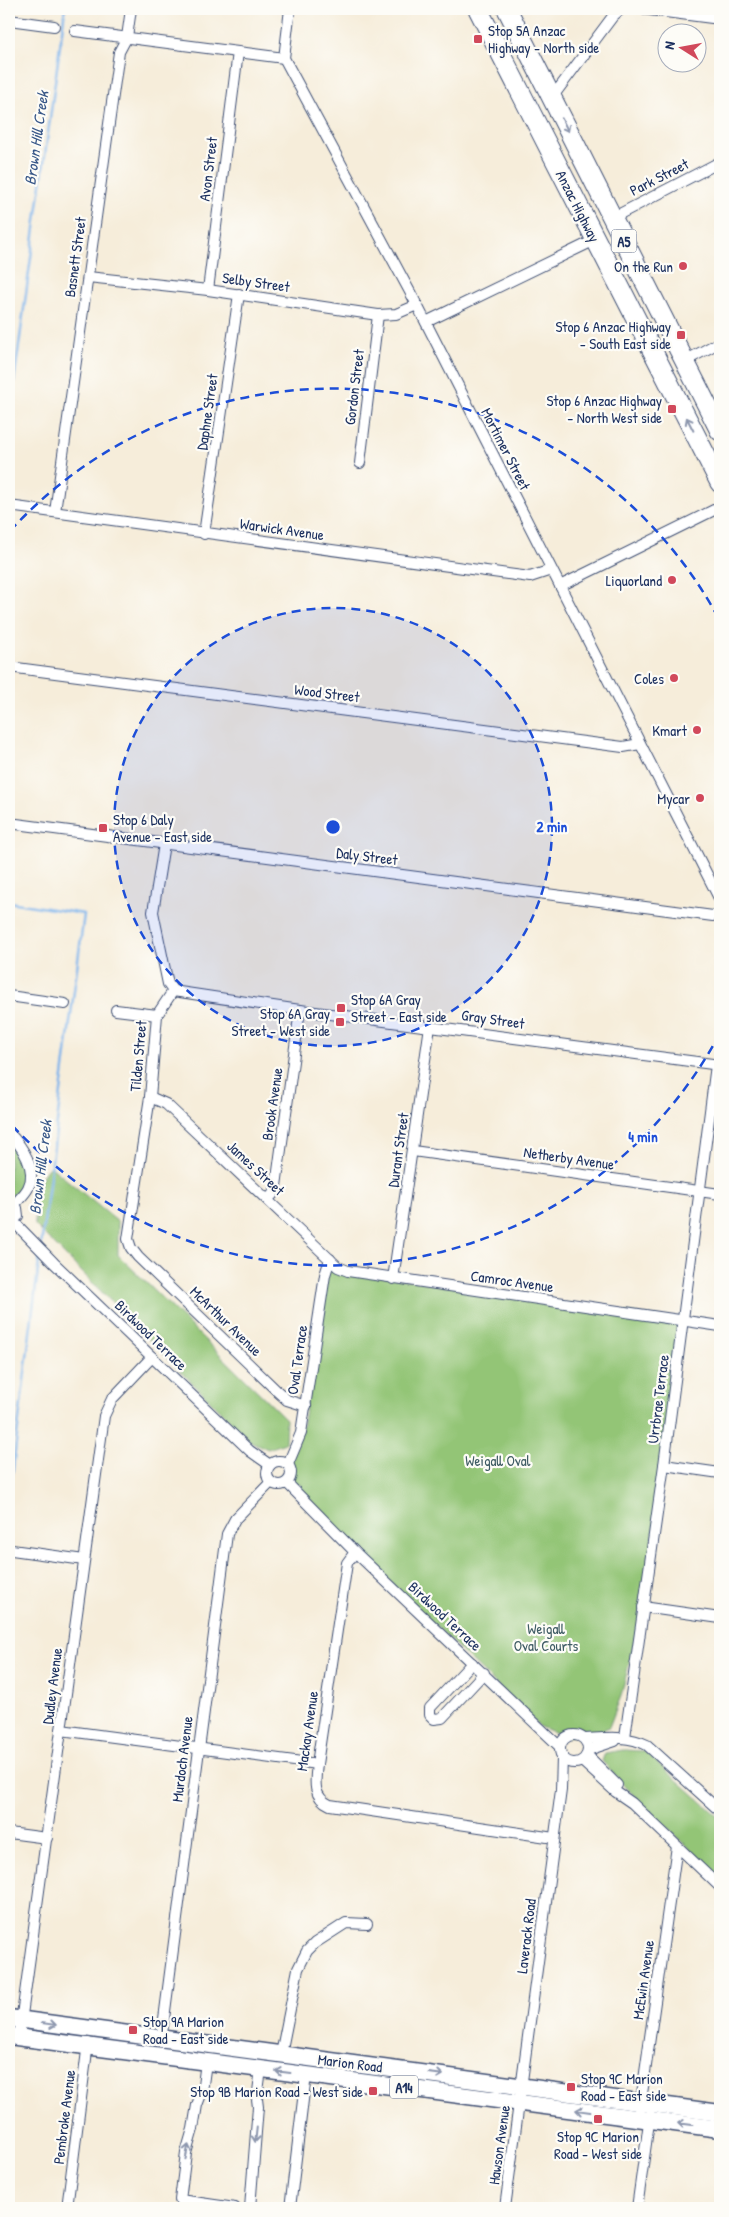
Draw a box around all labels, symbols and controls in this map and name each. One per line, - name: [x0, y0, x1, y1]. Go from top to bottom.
- place label: Stop 5A Anzac Highway - North side: [488, 20, 599, 58]
- north arrow: [656, 22, 706, 72]
- marker: Stop 5A Anzac Highway - North side: [472, 33, 484, 45]
- text: N: [659, 39, 679, 51]
- water label: Brown Hill Creek: [18, 88, 54, 187]
- one-way arrow: [560, 118, 570, 133]
- street label: Avon Street: [194, 135, 222, 202]
- street label: Park Street: [626, 153, 693, 201]
- street label: Anzac Highway: [551, 166, 605, 246]
- street label: Basnett Street: [59, 215, 91, 298]
- road number: A5: [612, 230, 636, 252]
- place label: On the Run: [614, 256, 673, 277]
- marker: On the Run: [677, 260, 689, 272]
- street label: Selby Street: [221, 267, 292, 297]
- place label: Stop 6 Anzac Highway - South East side: [555, 316, 671, 354]
- marker: Stop 6 Anzac Highway - South East side: [675, 329, 687, 341]
- street label: Gordon Street: [339, 347, 369, 426]
- street label: Daphne Street: [191, 372, 223, 452]
- place label: Stop 6 Anzac Highway - North West side: [546, 390, 662, 428]
- marker: Stop 6 Anzac Highway - North West side: [666, 403, 678, 415]
- street label: Mortimer Street: [476, 404, 536, 494]
- one-way arrow: [685, 416, 695, 431]
- street label: Warwick Avenue: [239, 513, 325, 545]
- place label: Liquorland: [606, 570, 662, 591]
- marker: Liquorland: [666, 574, 678, 586]
- place label: Coles: [634, 668, 664, 689]
- marker: Coles: [668, 672, 680, 684]
- street label: Wood Street: [293, 679, 362, 708]
- place label: Kmart: [652, 720, 688, 741]
- marker: Kmart: [691, 724, 703, 736]
- place label: Mycar: [657, 788, 690, 809]
- marker: Mycar: [694, 792, 706, 804]
- place label: Stop 6 Daly Avenue - East side: [113, 809, 212, 847]
- text: 2 min: [537, 816, 568, 837]
- centre of rings: [324, 818, 342, 836]
- marker: Stop 6 Daly Avenue - East side: [97, 822, 109, 834]
- street label: Daly Street: [335, 842, 400, 870]
- place label: Stop 6A Gray Street - East side: [351, 989, 447, 1027]
- marker: Stop 6A Gray Street - East side: [335, 1002, 347, 1014]
- place label: Stop 6A Gray Street - West side: [232, 1003, 330, 1041]
- street label: Gray Street: [460, 1004, 527, 1034]
- marker: Stop 6A Gray Street - West side: [334, 1016, 346, 1028]
- street label: Tilden Street: [124, 1019, 152, 1092]
- street label: Brook Avenue: [257, 1066, 287, 1142]
- street label: Durant Street: [382, 1111, 414, 1189]
- water label: Brown Hill Creek: [23, 1117, 57, 1215]
- text: 4 min: [628, 1126, 658, 1147]
- street label: James Street: [223, 1136, 290, 1201]
- street label: Netherby Avenue: [522, 1141, 616, 1175]
- street label: Camroc Avenue: [469, 1265, 555, 1297]
- street label: McArthur Avenue: [185, 1281, 267, 1361]
- street label: Birdwood Terrace: [110, 1295, 192, 1375]
- street label: Oval Terrace: [282, 1324, 312, 1396]
- street label: Urrbrae Terrace: [642, 1353, 674, 1445]
- park label: Weigall Oval: [465, 1450, 531, 1471]
- street label: Birdwood Terrace: [404, 1577, 486, 1655]
- park label: Weigall Oval Courts: [514, 1618, 579, 1656]
- street label: Dudley Avenue: [37, 1647, 67, 1725]
- street label: Mackay Avenue: [291, 1690, 323, 1772]
- street label: Murdoch Avenue: [166, 1715, 198, 1803]
- street label: Laverack Road: [511, 1897, 541, 1975]
- street label: McEwin Avenue: [627, 1939, 659, 2021]
- place label: Stop 9A Marion Road - East side: [143, 2011, 228, 2049]
- one-way arrow: [41, 2019, 57, 2029]
- marker: Stop 9A Marion Road - East side: [127, 2024, 139, 2036]
- street label: Marion Road: [317, 2049, 384, 2077]
- one-way arrow: [276, 2067, 292, 2077]
- place label: Stop 9C Marion Road - East side: [581, 2068, 666, 2106]
- street label: Pembroke Avenue: [48, 2069, 80, 2165]
- one-way arrow: [427, 2069, 443, 2079]
- road number: A14: [390, 2076, 418, 2098]
- place label: Stop 9B Marion Road - West side: [190, 2081, 363, 2102]
- marker: Stop 9C Marion Road - East side: [565, 2081, 577, 2093]
- marker: Stop 9B Marion Road - West side: [367, 2085, 379, 2097]
- street label: Hawson Avenue: [483, 2104, 515, 2186]
- one-way arrow: [576, 2106, 592, 2116]
- marker: Stop 9C Marion Road - West side: [592, 2113, 604, 2125]
- one-way arrow: [677, 2119, 693, 2129]
- one-way arrow: [251, 2126, 261, 2142]
- place label: Stop 9C Marion Road - West side: [554, 2126, 642, 2164]
- one-way arrow: [183, 2145, 192, 2161]

